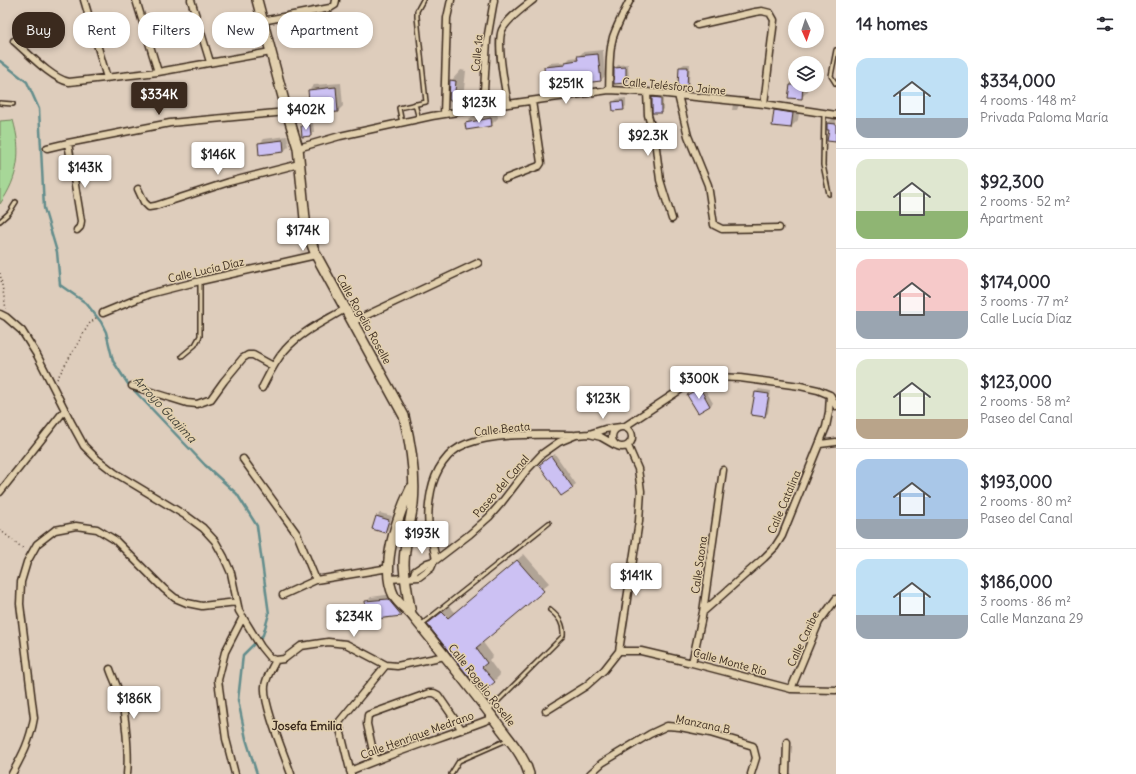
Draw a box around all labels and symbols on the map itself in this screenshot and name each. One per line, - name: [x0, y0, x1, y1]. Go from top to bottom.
- north arrow: [788, 12, 824, 48]
- street label: Calle 1a: [468, 34, 486, 72]
- pin: $251K: [538, 71, 594, 105]
- street label: Calle Telésforo Jaime: [622, 74, 726, 98]
- pin: $334K: [131, 82, 187, 116]
- pin: $123K: [451, 90, 507, 124]
- pin: $402K: [278, 97, 334, 131]
- pin: $92.3K: [615, 123, 681, 157]
- pin: $146K: [190, 142, 246, 176]
- pin: $143K: [57, 155, 113, 189]
- pin: $174K: [275, 218, 331, 252]
- street label: Calle Lucía Díaz: [166, 254, 246, 286]
- street label: Calle Rogelio Roselle: [333, 272, 395, 366]
- pin: $300K: [671, 366, 727, 400]
- water label: Arroyo Guajima: [130, 373, 201, 446]
- pin: $123K: [575, 386, 631, 420]
- street label: Calle Beata: [473, 419, 531, 439]
- street label: Paseo del Canal: [470, 452, 532, 520]
- street label: Calle Catalina: [764, 468, 804, 536]
- pin: $193K: [394, 521, 450, 555]
- street label: Calle Saona: [688, 535, 710, 595]
- pin: $141K: [608, 563, 664, 597]
- pin: $234K: [326, 604, 382, 638]
- street label: Calle Caribe: [784, 609, 822, 669]
- street label: Calle Rogelio Roselle: [445, 641, 519, 729]
- street label: Calle Monte Río: [691, 645, 769, 679]
- pin: $186K: [106, 686, 162, 720]
- street label: Calle Henrique Medrano: [358, 708, 476, 762]
- street label: Manzana B: [674, 711, 732, 737]
- district label: Josefa Emilia: [272, 718, 342, 733]

